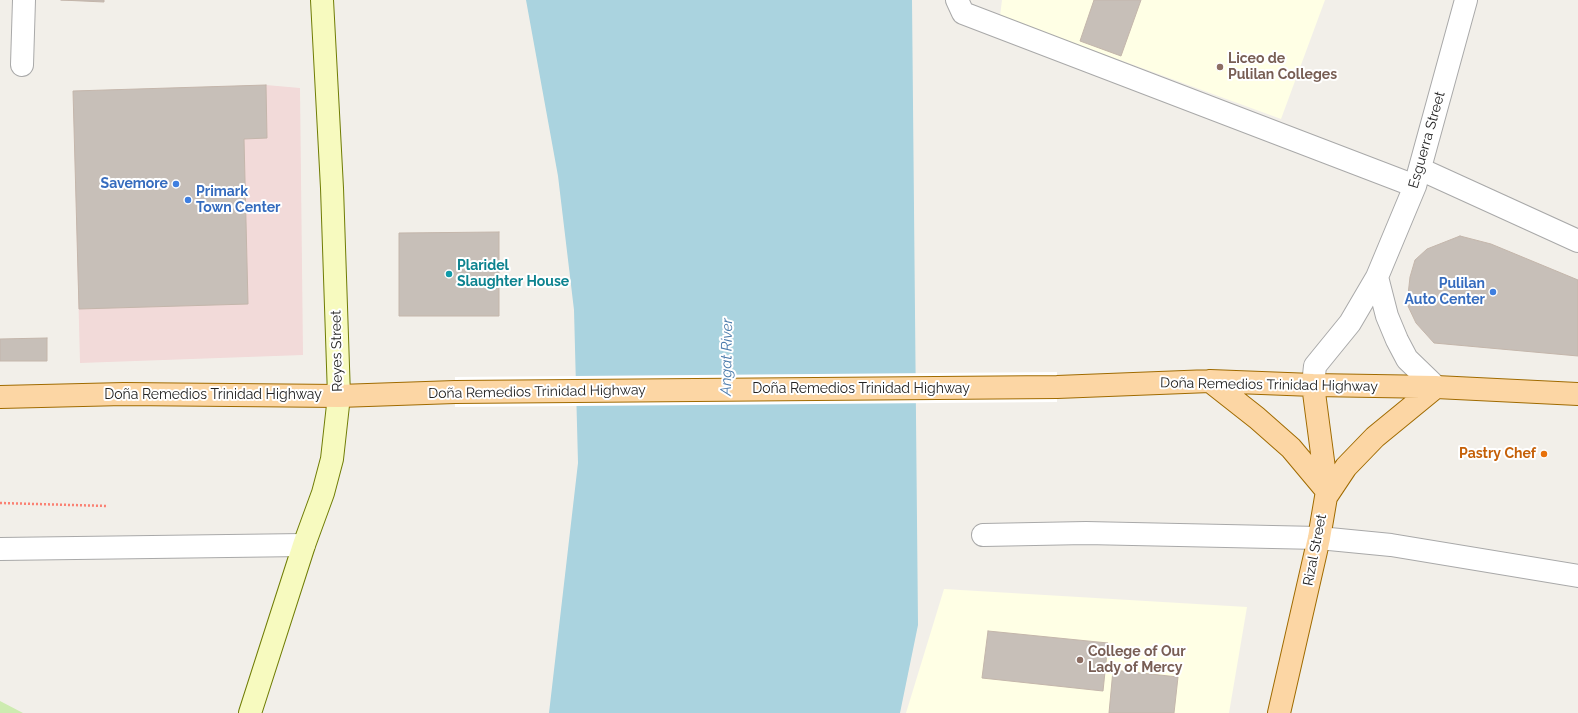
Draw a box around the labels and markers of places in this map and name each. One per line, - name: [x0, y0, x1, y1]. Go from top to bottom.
- place label: Liceo de Pulilan Colleges: [1228, 51, 1337, 84]
- marker: Liceo de Pulilan Colleges: [1215, 62, 1225, 72]
- place label: Savemore: [101, 176, 168, 192]
- marker: Savemore: [171, 179, 181, 189]
- place label: Primark Town Center: [196, 184, 281, 216]
- marker: Primark Town Center: [183, 195, 193, 205]
- place label: Plaridel Slaughter House: [457, 258, 569, 290]
- marker: Plaridel Slaughter House: [444, 269, 454, 279]
- place label: Pulilan Auto Center: [1405, 276, 1485, 308]
- marker: Pulilan Auto Center: [1488, 287, 1498, 297]
- place label: Pastry Chef: [1459, 446, 1536, 462]
- marker: Pastry Chef: [1539, 449, 1549, 459]
- place label: College of Our Lady of Mercy: [1088, 644, 1186, 676]
- marker: College of Our Lady of Mercy: [1075, 655, 1085, 665]

